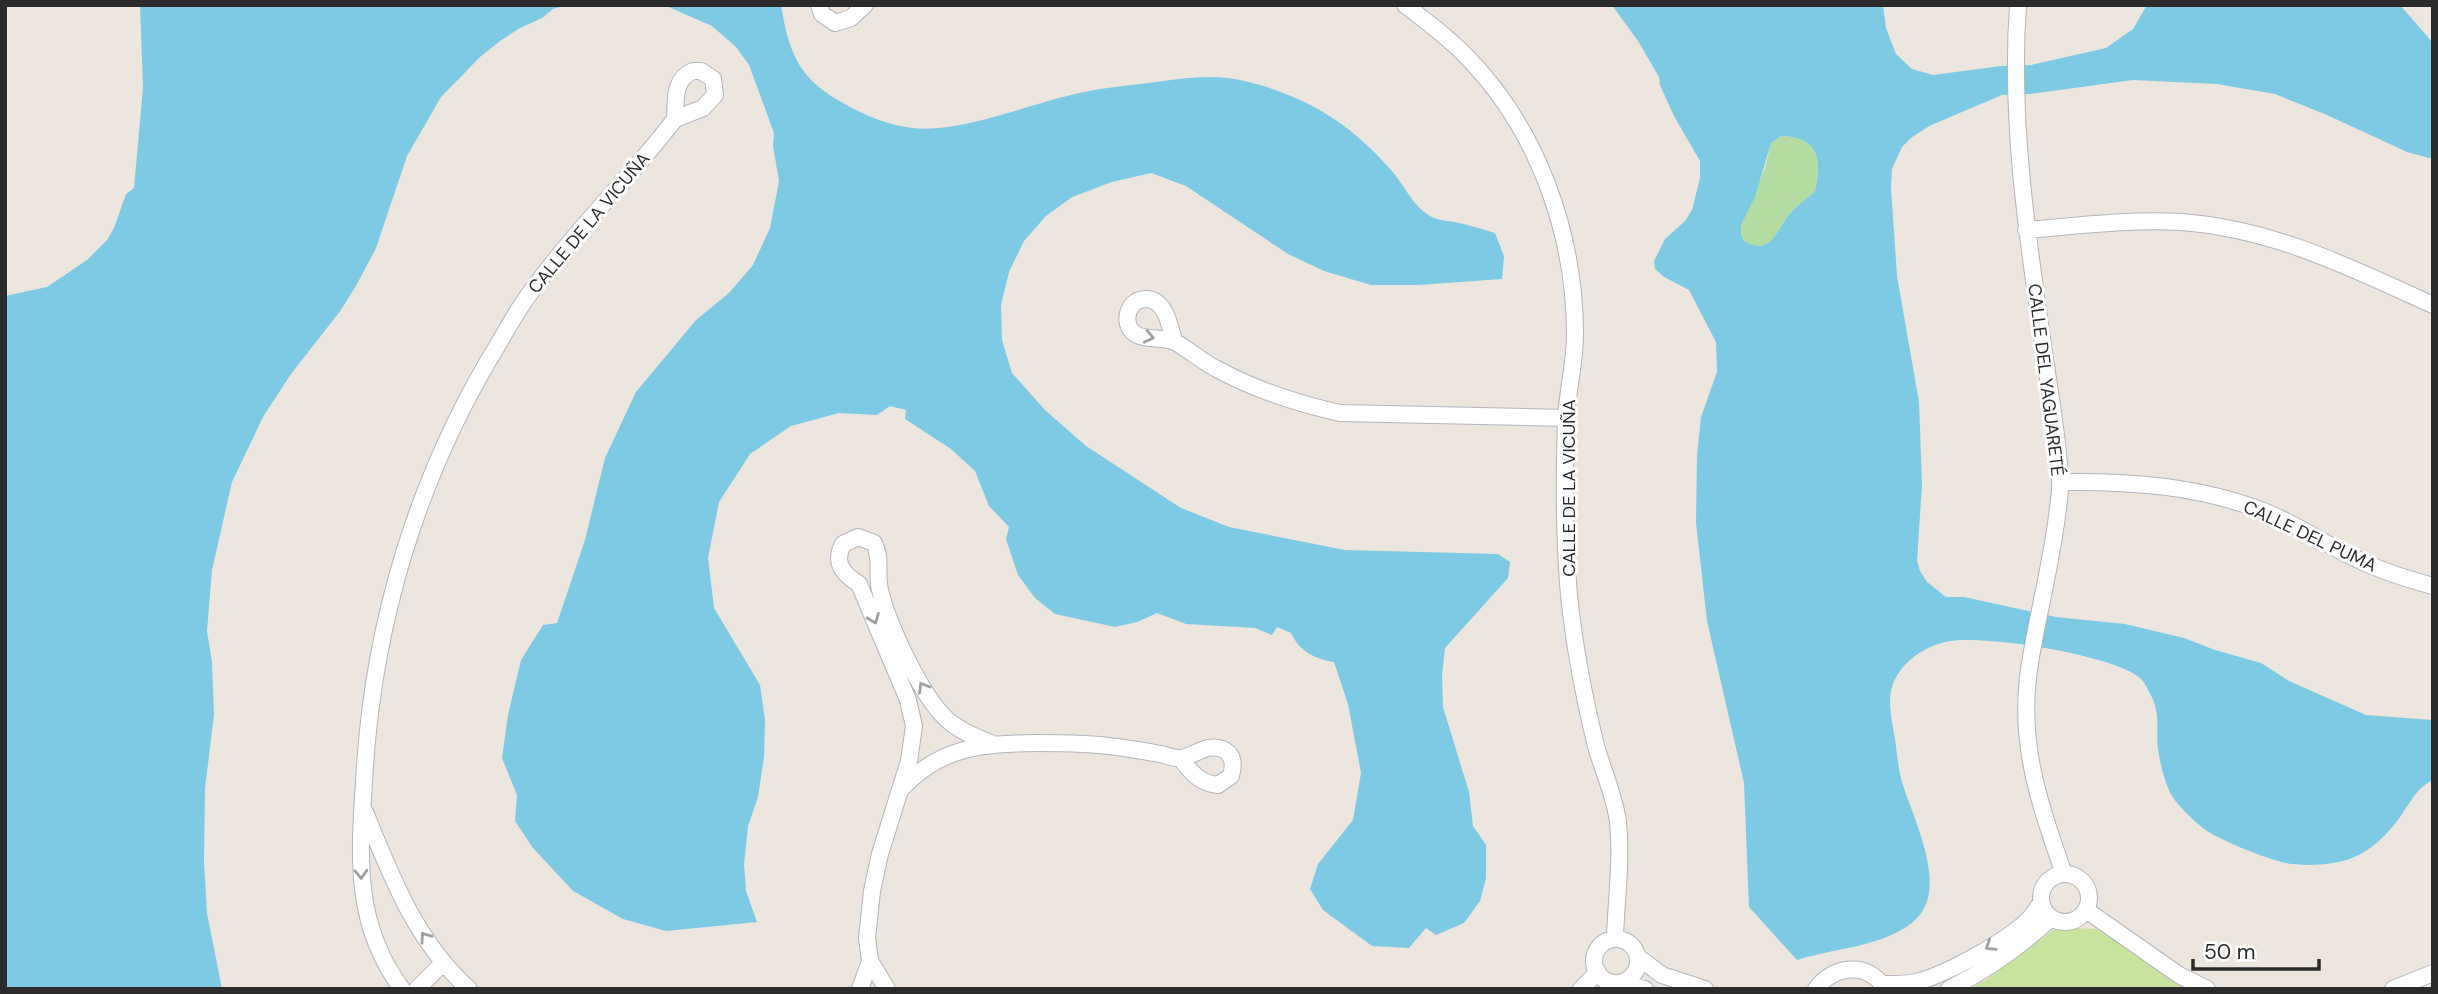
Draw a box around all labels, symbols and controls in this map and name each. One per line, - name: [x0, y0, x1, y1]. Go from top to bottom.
- street label: CALLE DE LA VICUÑA: [523, 147, 655, 299]
- street label: CALLE DEL YAGUARETÉ: [2022, 282, 2070, 478]
- one-way arrow: [1142, 328, 1154, 343]
- street label: CALLE DE LA VICUÑA: [1557, 399, 1581, 577]
- street label: CALLE DEL PUMA: [2239, 495, 2381, 577]
- one-way arrow: [866, 611, 880, 624]
- one-way arrow: [918, 682, 931, 695]
- one-way arrow: [354, 869, 369, 880]
- scale bar: [2193, 928, 2319, 972]
- one-way arrow: [420, 932, 433, 945]
- one-way arrow: [1984, 938, 1997, 951]
- text: 50 m: [2204, 938, 2255, 966]

